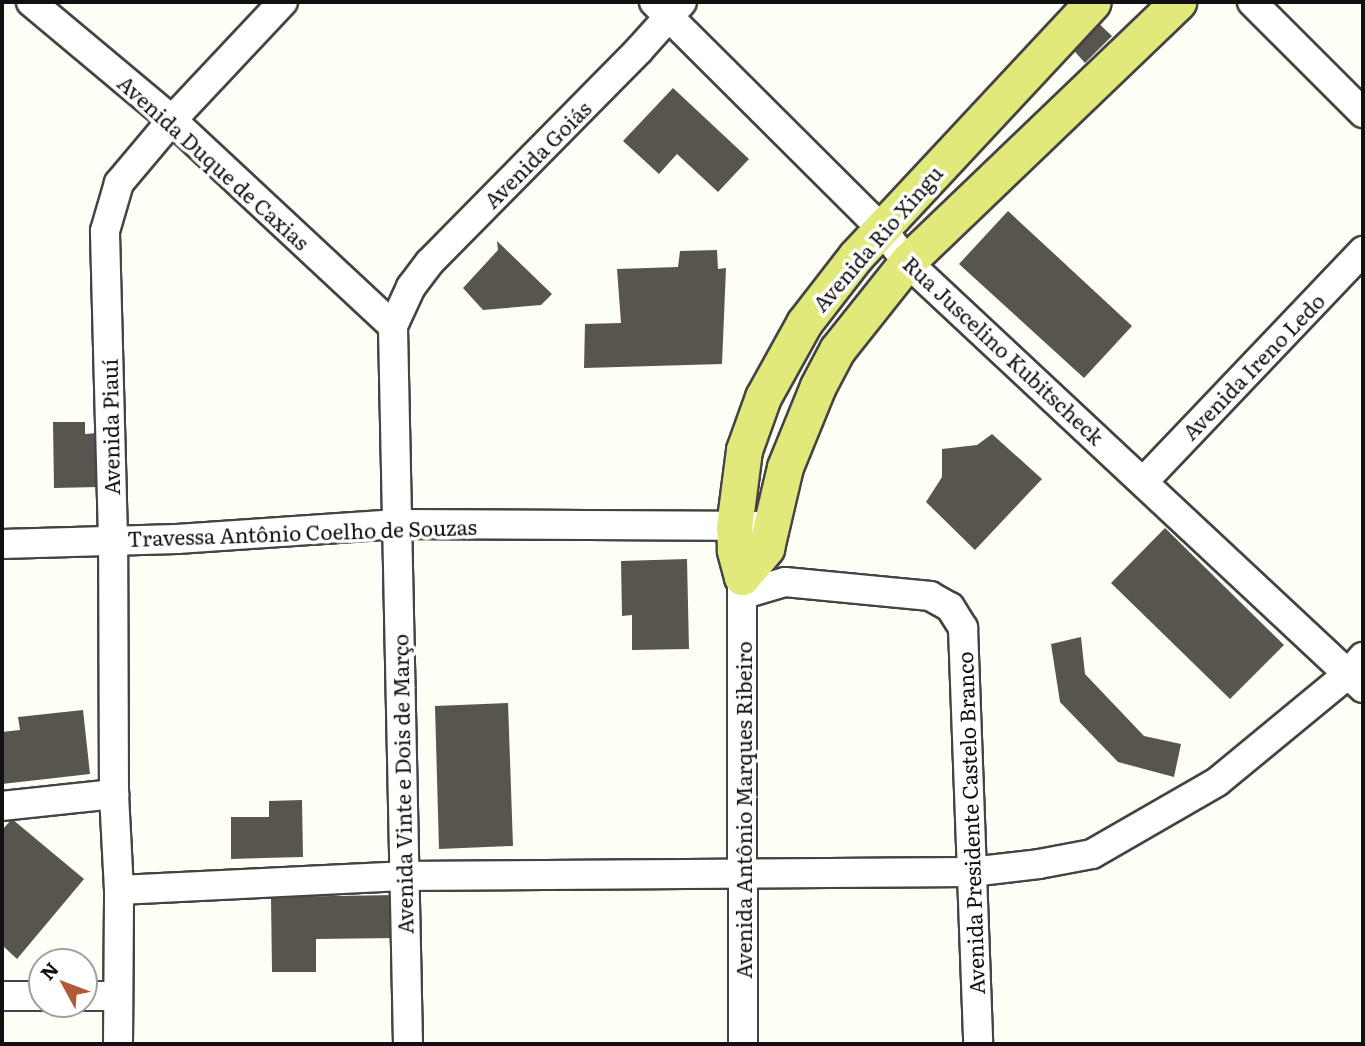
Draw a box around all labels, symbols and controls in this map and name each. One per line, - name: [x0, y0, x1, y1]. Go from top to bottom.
- street label: Avenida Duque de Caxias: [113, 69, 315, 255]
- street label: Avenida Goiás: [478, 95, 596, 213]
- street label: Avenida Rio Xingu: [807, 160, 947, 316]
- street label: Rua Juscelino Kubitscheck: [899, 250, 1109, 450]
- street label: Avenida Ireno Ledo: [1177, 288, 1329, 444]
- street label: Avenida Piauí: [96, 359, 124, 495]
- street label: Travessa Antônio Coelho de Souzas: [127, 513, 477, 551]
- street label: Avenida Vinte e Dois de Março: [387, 634, 417, 934]
- street label: Avenida Antônio Marques Ribeiro: [730, 641, 756, 979]
- street label: Avenida Presidente Castelo Branco: [951, 651, 989, 995]
- north arrow: [28, 948, 98, 1018]
- text: N: [33, 955, 64, 986]

